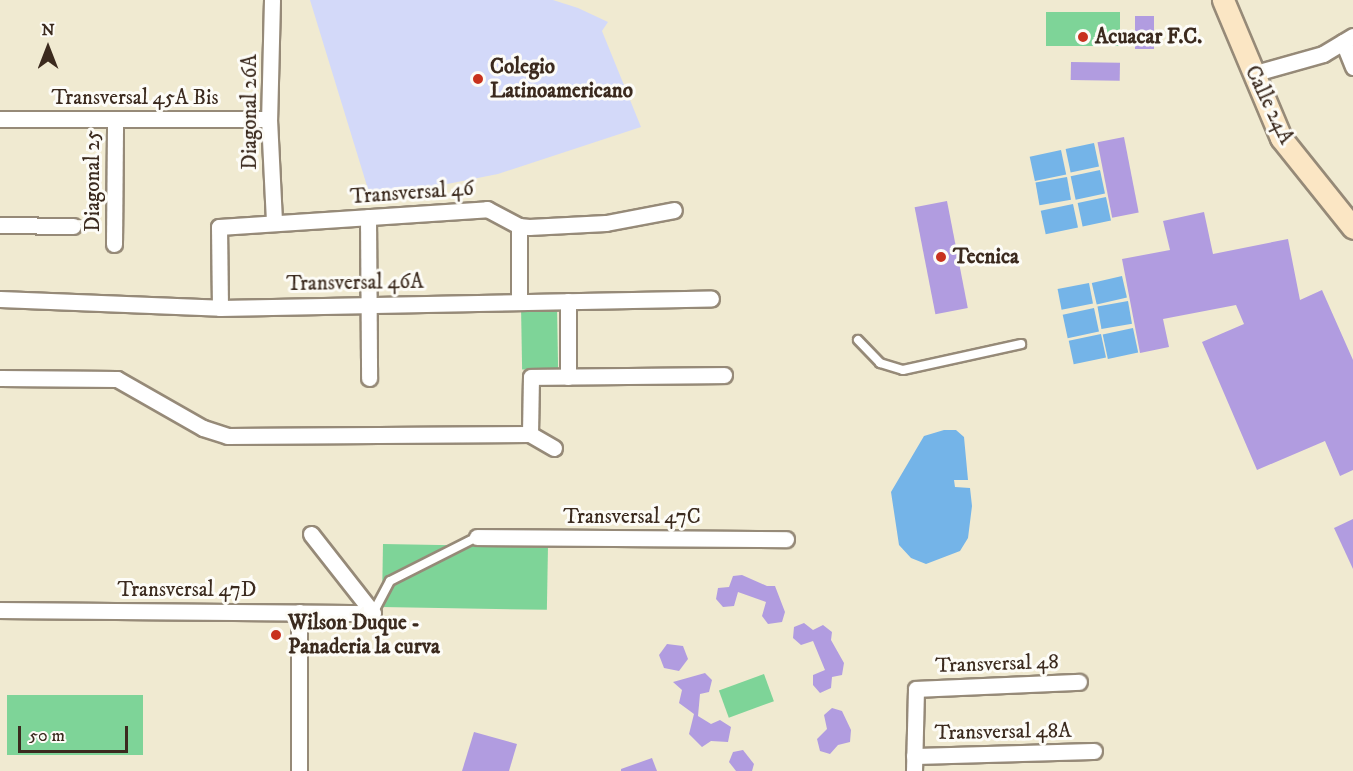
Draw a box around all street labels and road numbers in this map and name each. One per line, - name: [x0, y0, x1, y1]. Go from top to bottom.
- street label: Diagonal 26A: [237, 54, 263, 170]
- street label: Calle 24A: [1239, 62, 1299, 148]
- street label: Transversal 45A Bis: [52, 85, 218, 111]
- street label: Diagonal 25: [80, 130, 106, 232]
- street label: Transversal 46: [349, 176, 475, 210]
- street label: Transversal 46A: [286, 269, 424, 297]
- street label: Transversal 47C: [563, 504, 701, 530]
- street label: Transversal 47D: [117, 577, 257, 603]
- street label: Transversal 48: [935, 649, 1059, 679]
- street label: Transversal 48A: [934, 718, 1072, 746]

